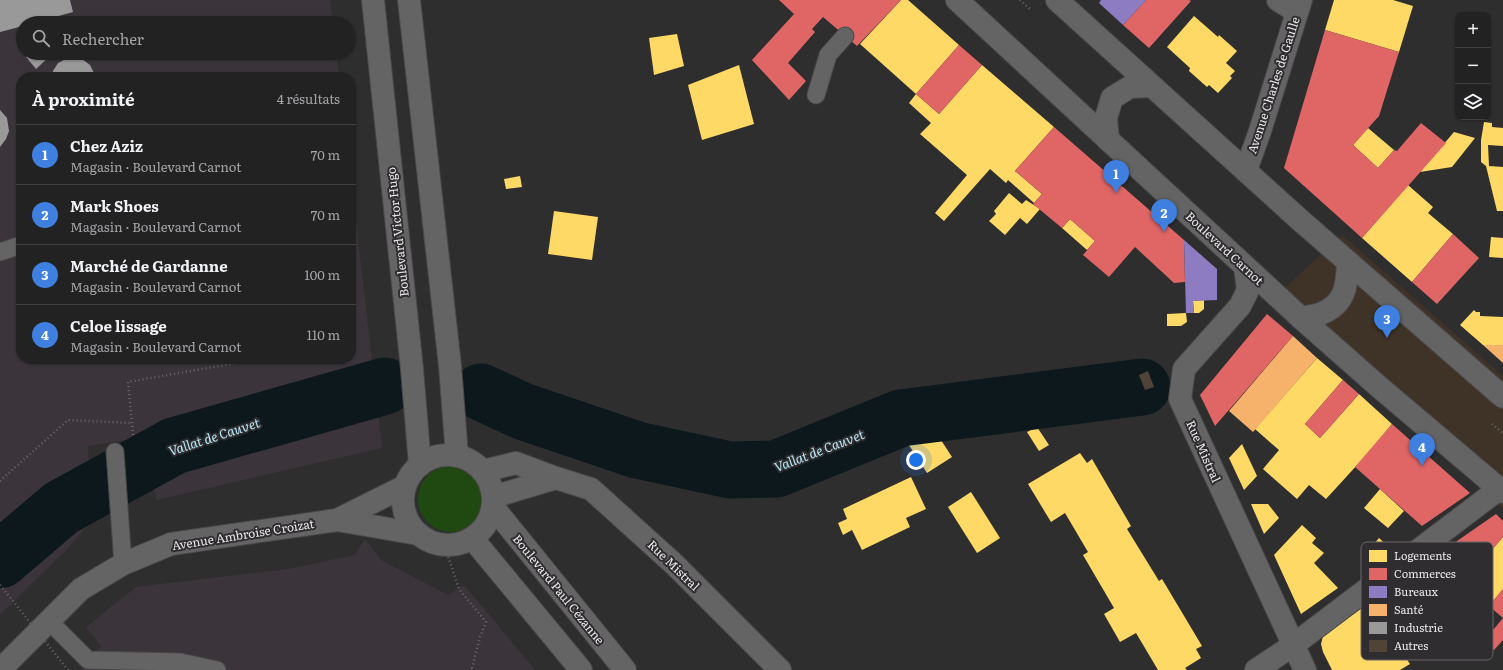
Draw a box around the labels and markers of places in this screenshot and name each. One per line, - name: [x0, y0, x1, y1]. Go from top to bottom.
- pin: 1: [1103, 160, 1129, 193]
- pin: 2: [1151, 199, 1177, 232]
- pin: 3: [1374, 305, 1400, 338]
- pin: 4: [1409, 433, 1435, 466]

